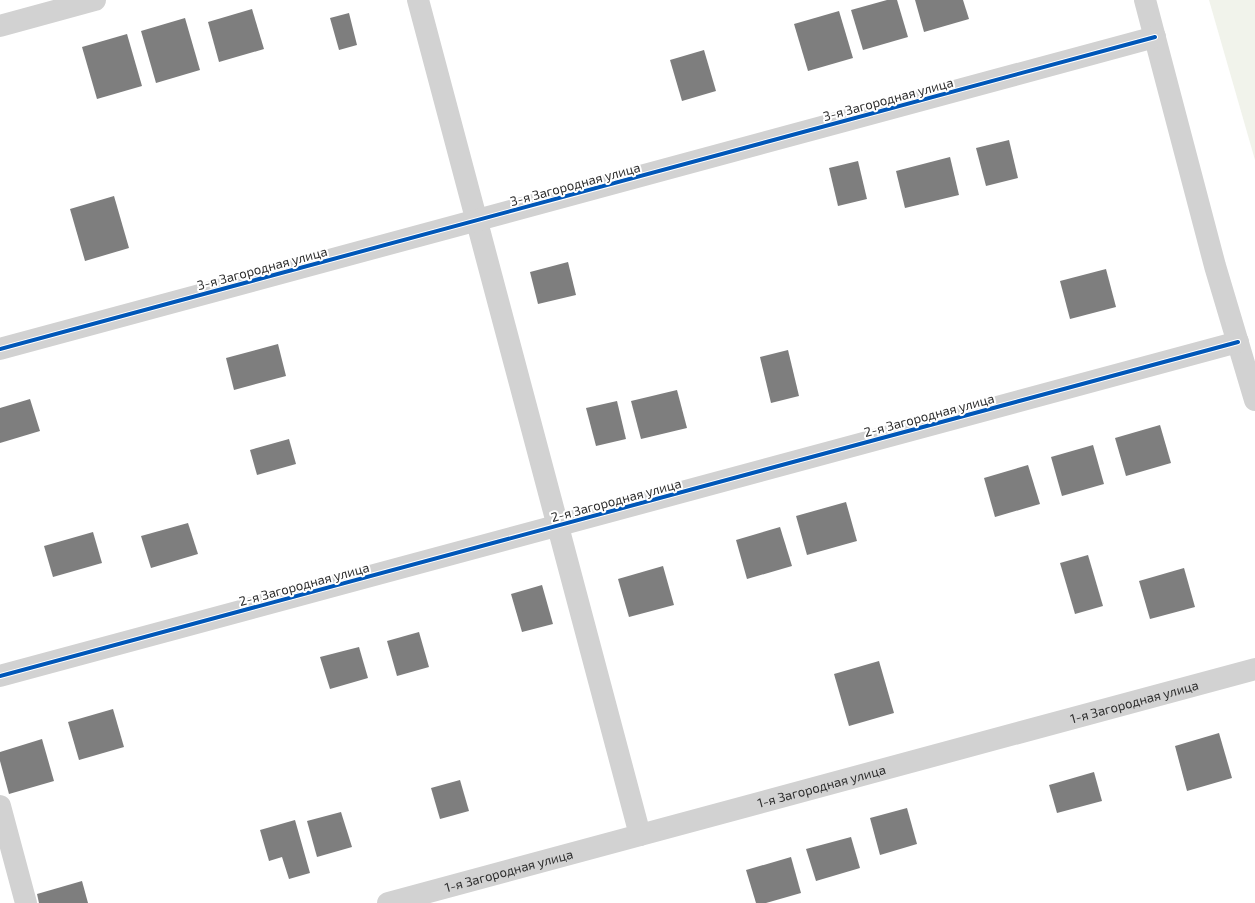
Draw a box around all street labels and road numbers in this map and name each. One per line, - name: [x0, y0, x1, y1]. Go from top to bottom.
- street label: 3-я Загородная улица: [821, 74, 955, 124]
- street label: 3-я Загородная улица: [508, 159, 642, 209]
- street label: 3-я Загородная улица: [195, 243, 329, 293]
- street label: 2-я Загородная улица: [862, 390, 996, 440]
- street label: 2-я Загородная улица: [549, 475, 683, 525]
- street label: 2-я Загородная улица: [237, 559, 371, 609]
- street label: 1-я Загородная улица: [1068, 677, 1200, 727]
- street label: 1-я Загородная улица: [756, 761, 887, 811]
- street label: 1-я Загородная улица: [443, 845, 575, 895]

